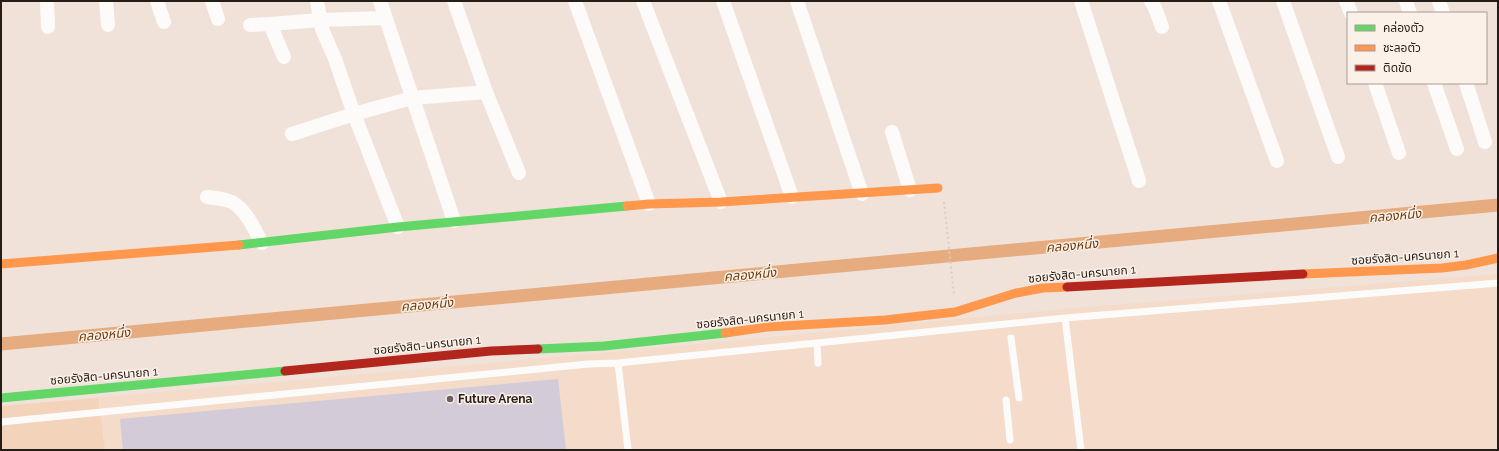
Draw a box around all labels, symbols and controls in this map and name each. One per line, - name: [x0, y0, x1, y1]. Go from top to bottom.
- legend: [1347, 12, 1487, 84]
- text: คล่องตัว: [1383, 21, 1424, 35]
- text: ชะลอตัว: [1383, 41, 1421, 55]
- text: ติดขัด: [1383, 61, 1412, 75]
- water label: คลองหนึ่ง: [1368, 204, 1423, 225]
- water label: คลองหนึ่ง: [1045, 234, 1100, 255]
- street label: ซอยรังสิต-นครนายก 1: [1351, 246, 1459, 268]
- street label: ซอยรังสิต-นครนายก 1: [1028, 262, 1136, 286]
- water label: คลองหนึ่ง: [723, 263, 778, 284]
- water label: คลองหนึ่ง: [400, 293, 455, 314]
- street label: ซอยรังสิต-นครนายก 1: [696, 306, 804, 332]
- water label: คลองหนึ่ง: [77, 323, 132, 344]
- street label: ซอยรังสิต-นครนายก 1: [373, 332, 481, 358]
- street label: ซอยรังสิต-นครนายก 1: [50, 364, 158, 388]
- place label: Future Arena: [458, 392, 532, 406]
- marker: Future Arena: [445, 394, 455, 404]

